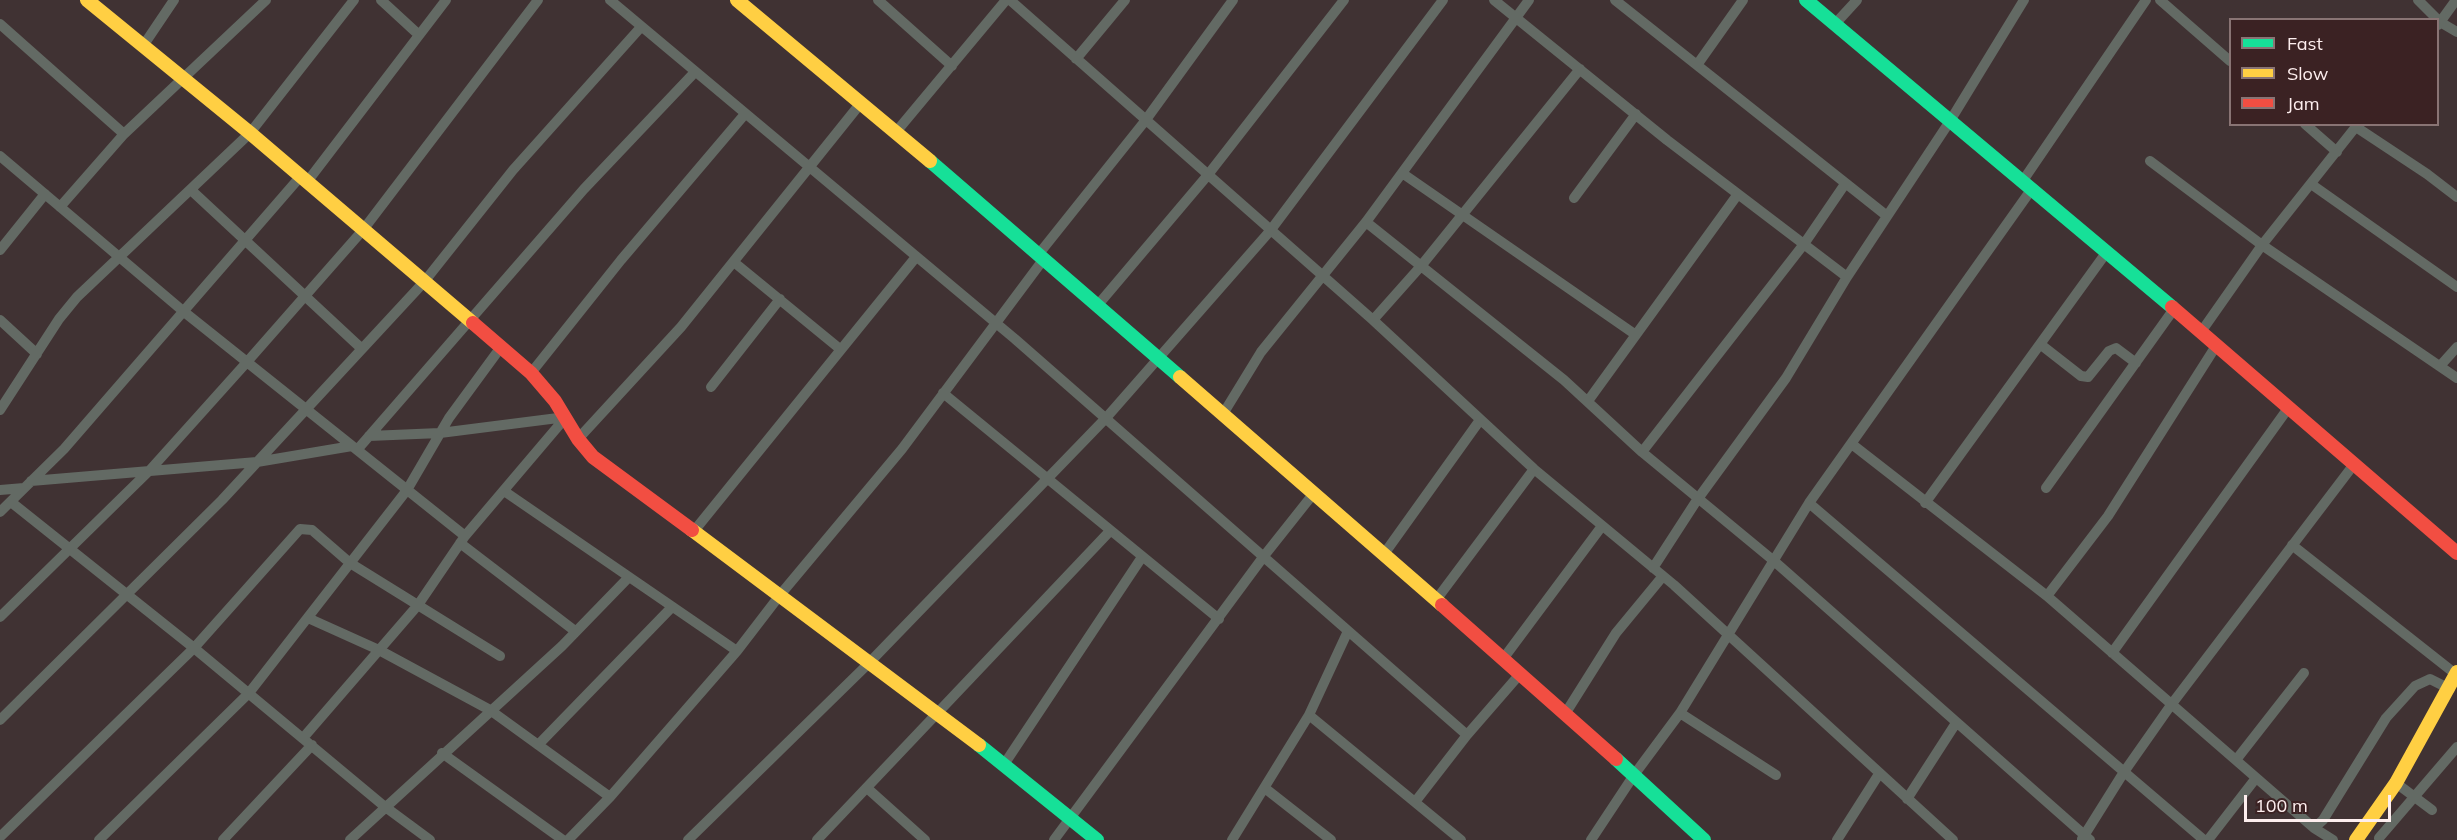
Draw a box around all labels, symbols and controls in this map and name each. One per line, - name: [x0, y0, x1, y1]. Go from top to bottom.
- legend: [2229, 18, 2439, 126]
- text: Fast: [2287, 32, 2323, 55]
- text: Slow: [2287, 62, 2328, 85]
- text: Jam: [2287, 92, 2320, 115]
- scale bar: [2247, 783, 2394, 821]
- text: 100 m: [2255, 794, 2308, 817]

